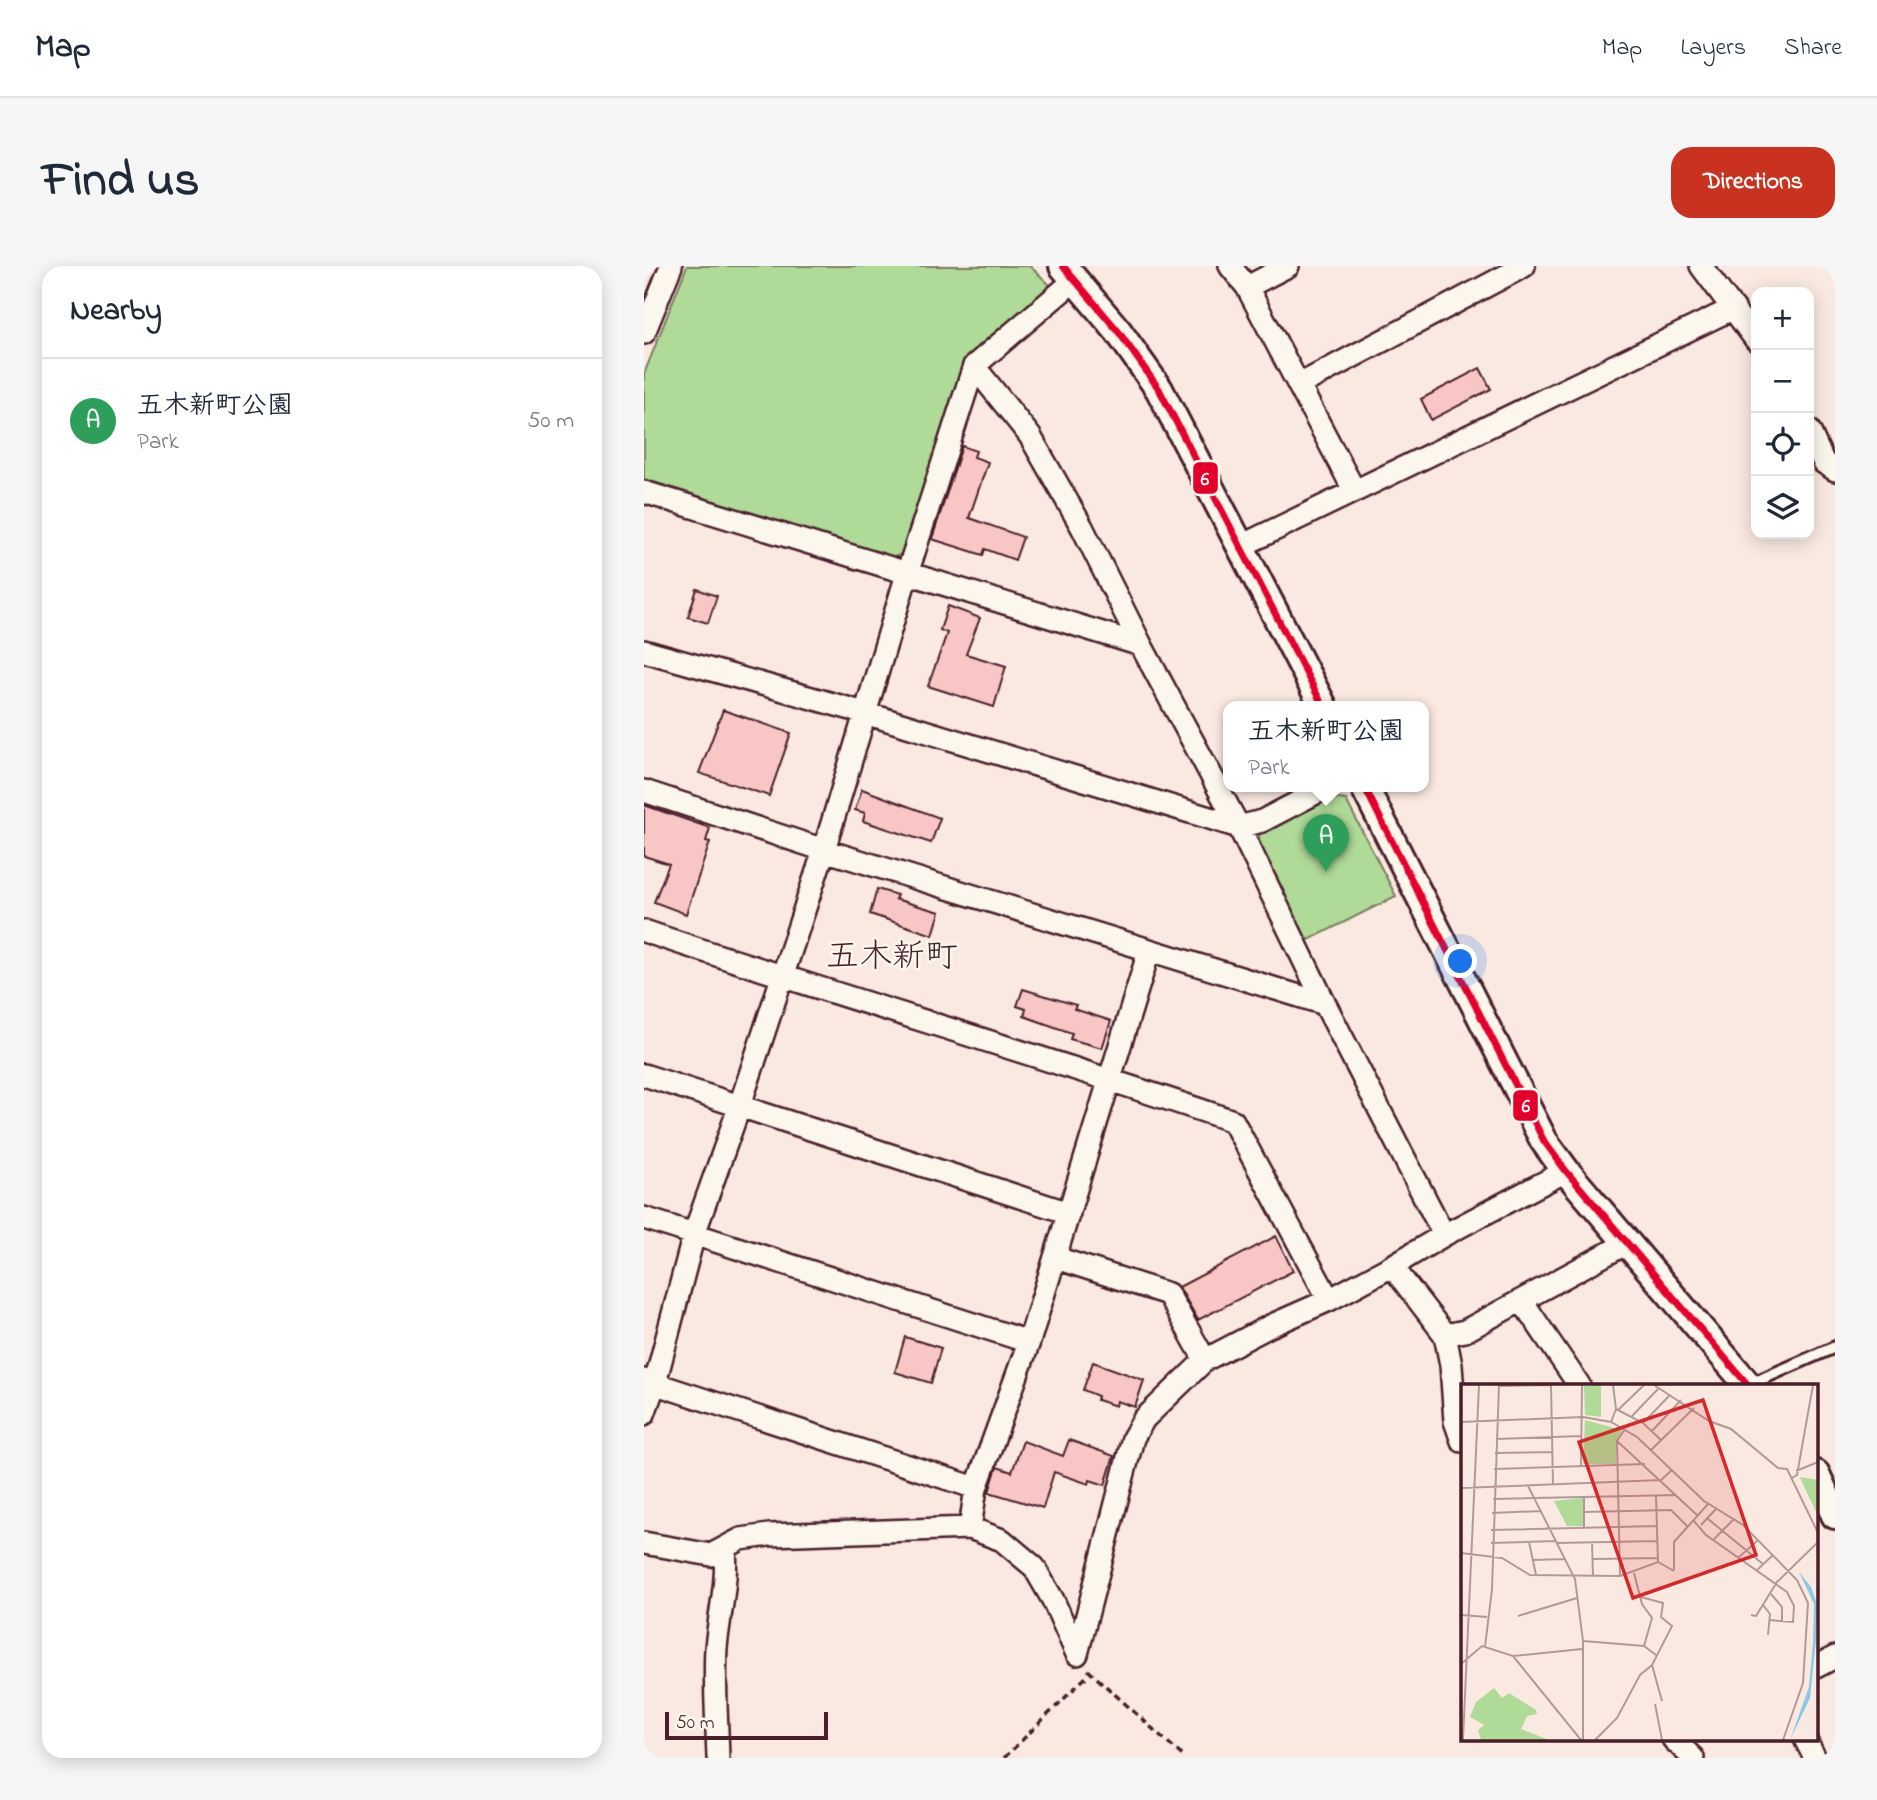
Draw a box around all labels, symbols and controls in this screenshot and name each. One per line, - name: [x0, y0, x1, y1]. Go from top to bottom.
- text: Map: [35, 24, 91, 72]
- text: Map: [1602, 31, 1642, 66]
- text: Layers: [1680, 31, 1746, 66]
- text: Share: [1784, 31, 1842, 66]
- text: Find us: [42, 146, 199, 218]
- button: Directions: [1671, 147, 1835, 218]
- map controls: [1751, 287, 1814, 539]
- button: +: [1751, 287, 1814, 350]
- text: Nearby: [70, 290, 162, 334]
- button: −: [1751, 350, 1814, 413]
- text: 五木新町公園: [137, 388, 293, 426]
- text: A: [86, 405, 100, 438]
- text: 50 m: [527, 405, 574, 438]
- button: locate: [1751, 413, 1814, 476]
- text: Park: [137, 426, 179, 459]
- line badge: 6: [1192, 461, 1219, 495]
- text: 6: [1201, 467, 1210, 494]
- button: layers: [1751, 476, 1814, 539]
- popup: [1223, 701, 1429, 792]
- text: 五木新町公園: [1248, 714, 1404, 752]
- text: Park: [1248, 752, 1290, 785]
- pin: A: [1303, 814, 1349, 872]
- district label: 五木新町: [826, 934, 958, 982]
- your location: [1443, 944, 1477, 978]
- line badge: 6: [1512, 1089, 1539, 1122]
- text: 6: [1522, 1094, 1531, 1121]
- inset map: [1461, 1384, 1818, 1741]
- scale bar: [665, 1709, 828, 1741]
- text: 50 m: [676, 1710, 715, 1737]

